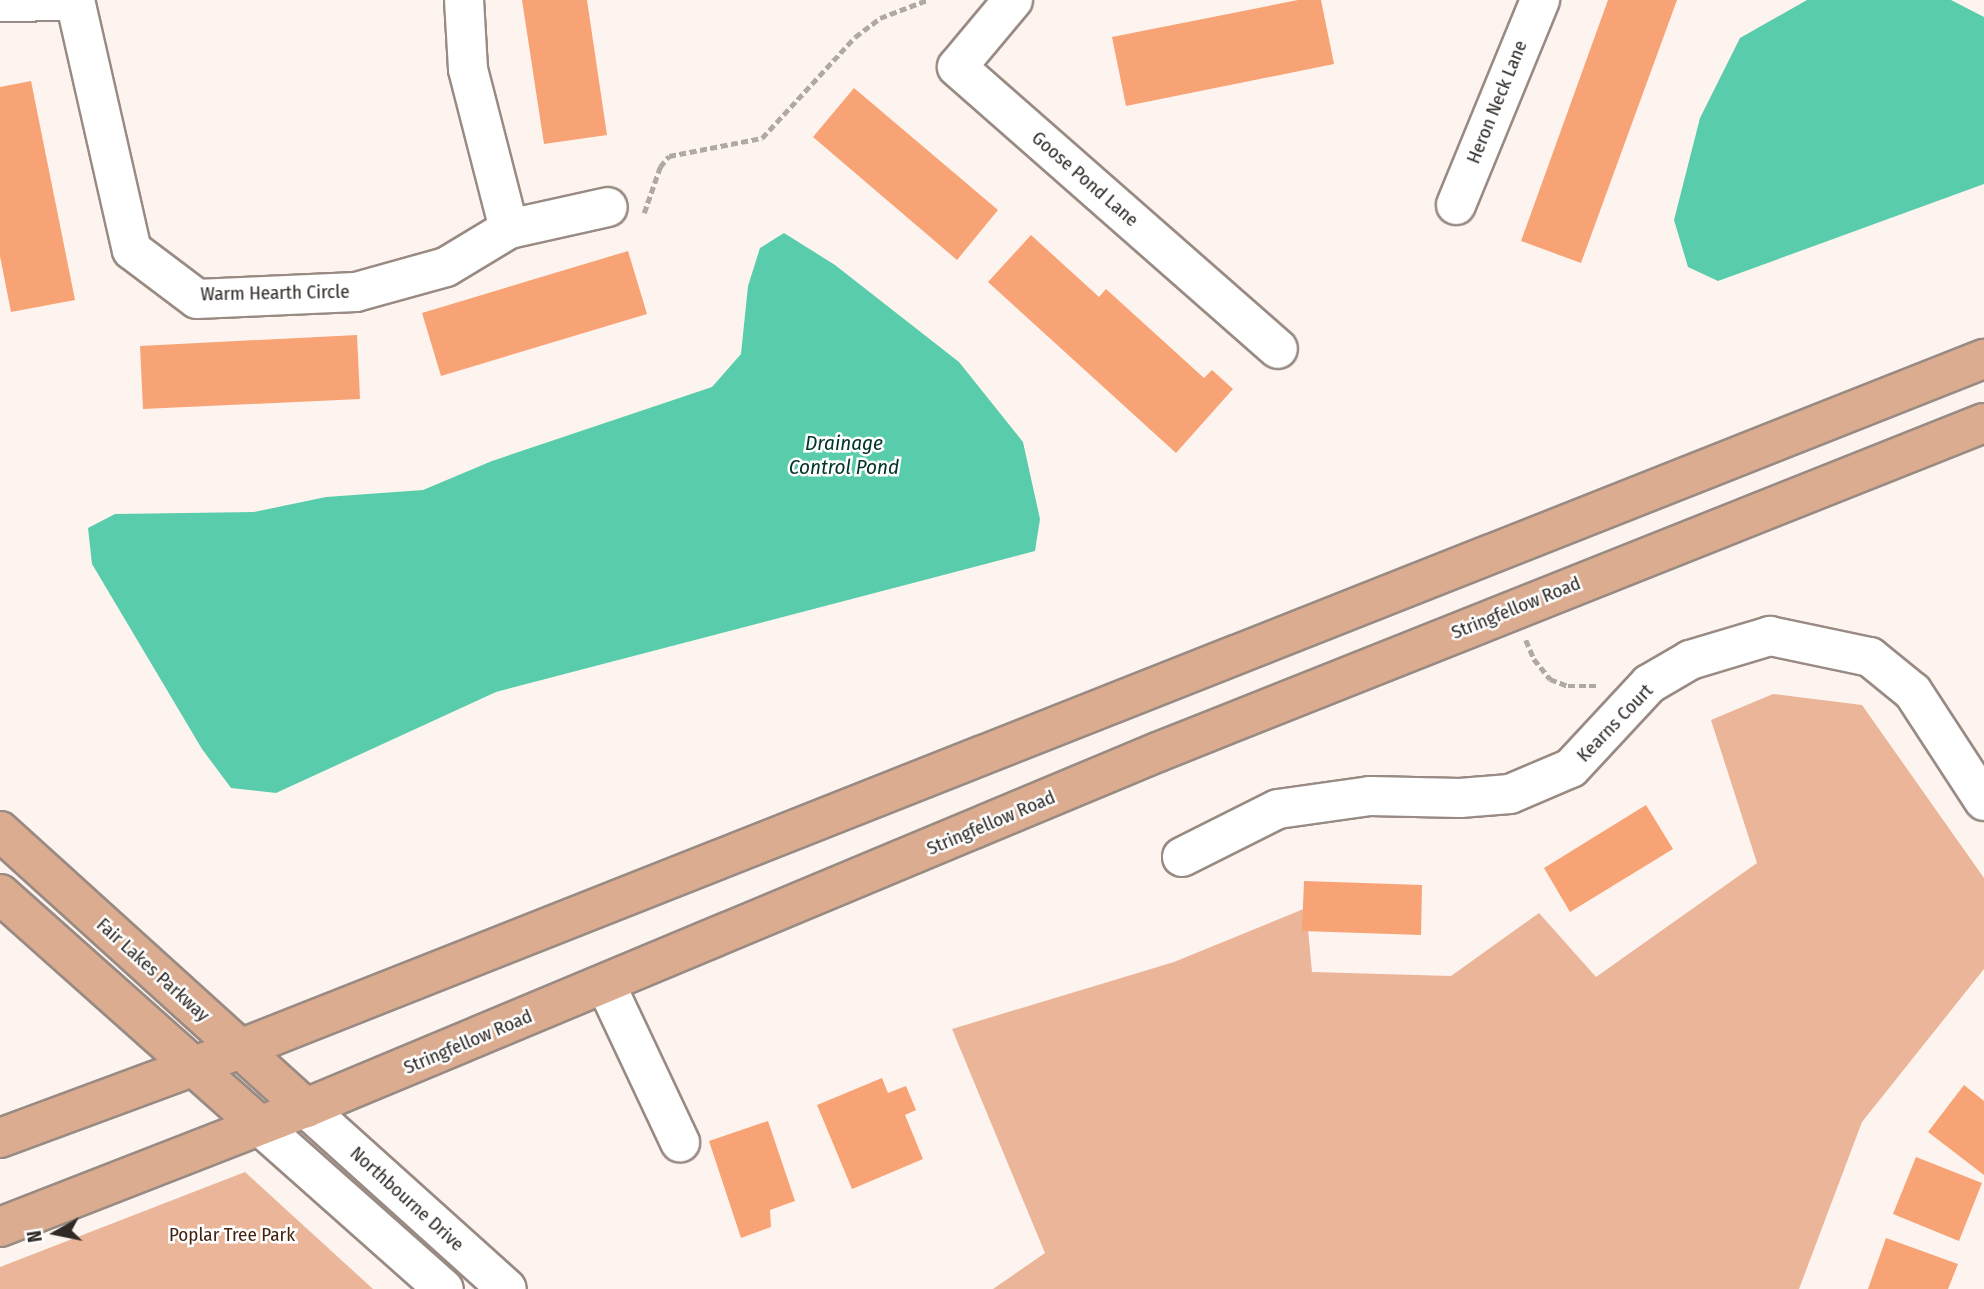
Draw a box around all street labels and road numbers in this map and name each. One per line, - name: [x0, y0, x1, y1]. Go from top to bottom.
- street label: Heron Neck Lane: [1462, 37, 1532, 167]
- street label: Goose Pond Lane: [1027, 126, 1143, 232]
- street label: Warm Hearth Circle: [200, 280, 350, 306]
- street label: Stringfellow Road: [1448, 572, 1584, 644]
- street label: Kearns Court: [1572, 679, 1658, 767]
- street label: Stringfellow Road: [923, 786, 1059, 860]
- street label: Fair Lakes Parkway: [92, 913, 214, 1027]
- street label: Stringfellow Road: [400, 1005, 536, 1079]
- street label: Northbourne Drive: [345, 1142, 469, 1256]

